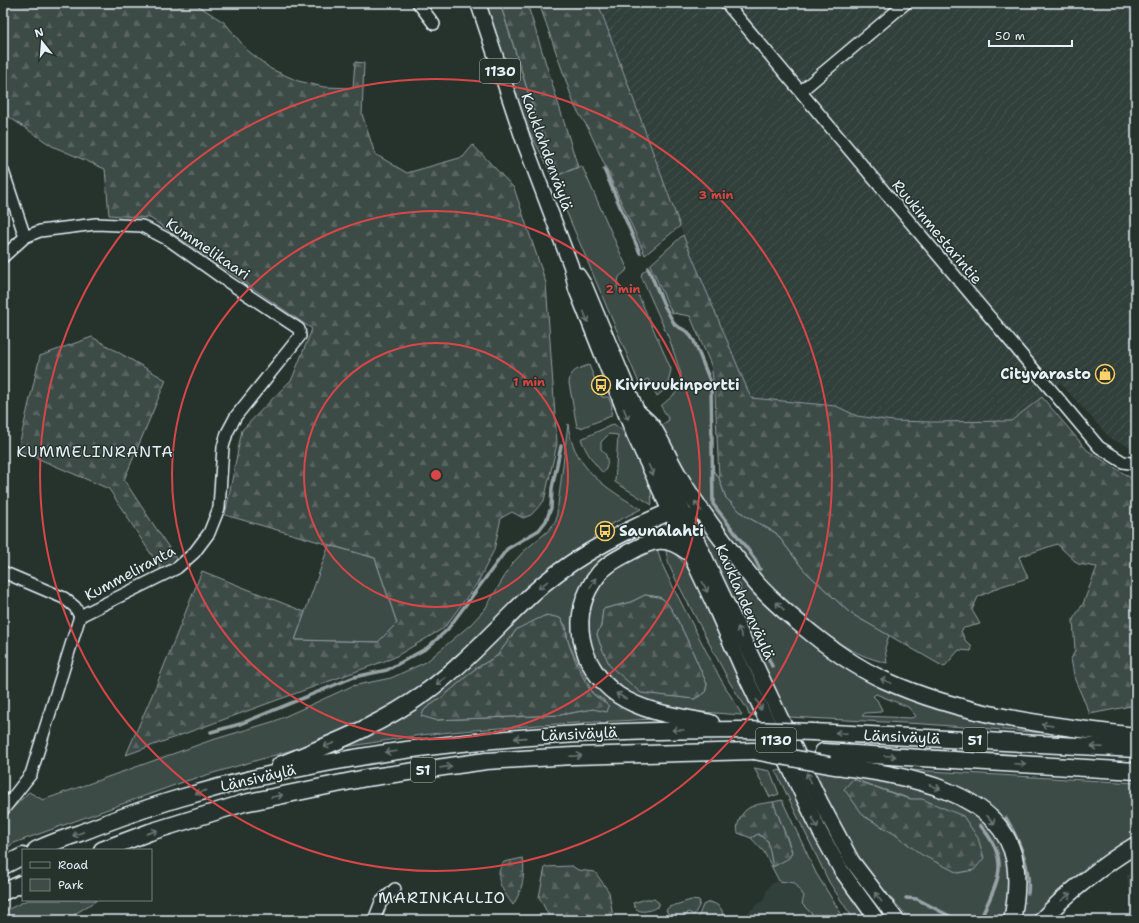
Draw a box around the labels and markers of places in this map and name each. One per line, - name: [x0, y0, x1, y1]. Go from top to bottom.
- shop icon: Cityvarasto: [1094, 363, 1116, 385]
- place label: Cityvarasto: [1000, 364, 1091, 384]
- bus stop icon: Kiviruukinportti: [590, 374, 612, 396]
- place label: Kiviruukinportti: [615, 375, 740, 395]
- centre of rings: [429, 468, 443, 482]
- bus stop icon: Saunalahti: [594, 520, 616, 542]
- place label: Saunalahti: [619, 521, 704, 541]

